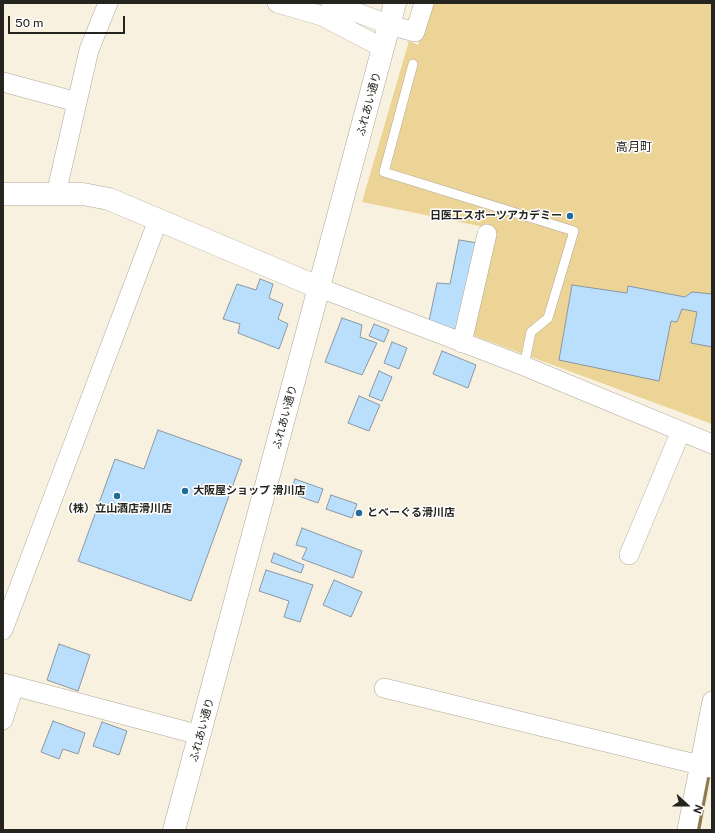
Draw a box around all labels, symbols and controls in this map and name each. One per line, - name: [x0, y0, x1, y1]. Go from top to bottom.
- scale bar: [10, 8, 127, 34]
- text: 50 m: [15, 16, 43, 30]
- street label: ふれあい通り: [354, 70, 384, 138]
- district label: 高月町: [616, 140, 652, 154]
- place label: 日医工スポーツアカデミー: [430, 209, 562, 223]
- marker: 日医工スポーツアカデミー: [565, 211, 575, 221]
- street label: ふれあい通り: [270, 383, 300, 451]
- place label: 大阪屋ショップ 滑川店: [193, 484, 305, 498]
- marker: 大阪屋ショップ 滑川店: [180, 486, 190, 496]
- marker: （株）立山酒店滑川店: [112, 491, 122, 501]
- place label: （株）立山酒店滑川店: [62, 502, 172, 516]
- place label: とべーぐる滑川店: [367, 506, 455, 520]
- marker: とべーぐる滑川店: [354, 508, 364, 518]
- street label: ふれあい通り: [187, 696, 217, 764]
- north arrow: [667, 785, 707, 825]
- text: N: [691, 803, 705, 815]

